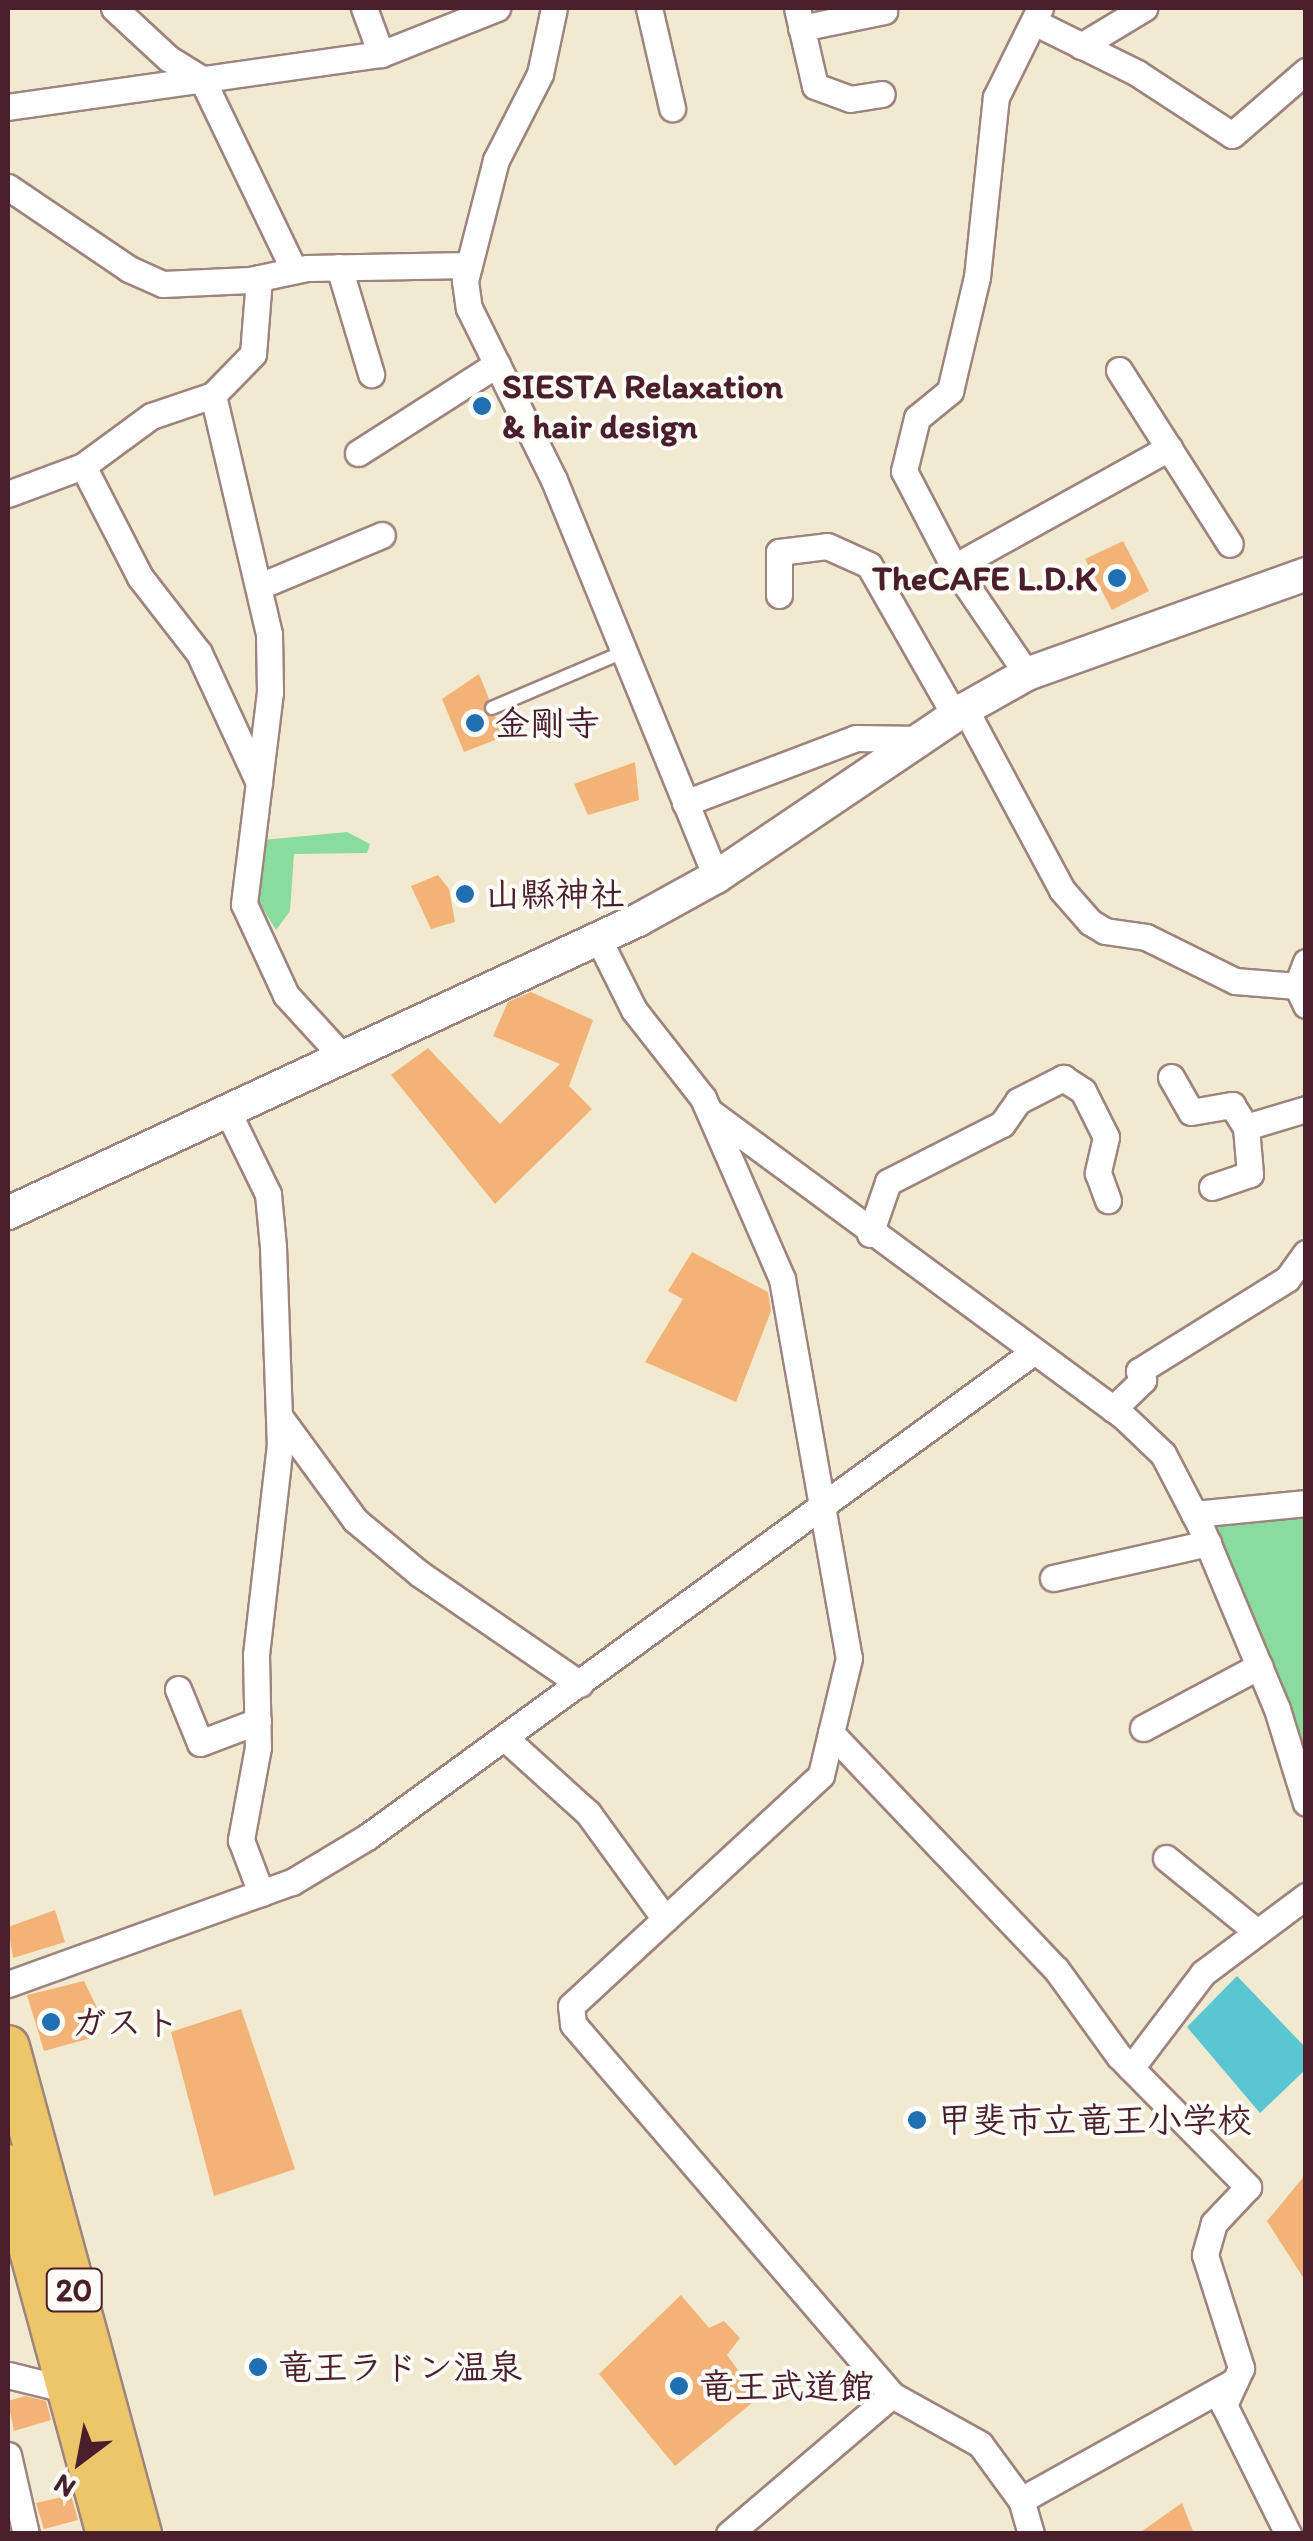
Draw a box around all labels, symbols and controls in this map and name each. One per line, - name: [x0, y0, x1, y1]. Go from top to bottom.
- place label: SIESTA Relaxation & hair design: [502, 365, 783, 447]
- marker: SIESTA Relaxation & hair design: [471, 395, 493, 417]
- place label: TheCAFE L.D.K: [872, 557, 1097, 599]
- marker: TheCAFE L.D.K: [1106, 567, 1128, 589]
- place label: 金剛寺: [495, 702, 600, 744]
- marker: 金剛寺: [464, 712, 486, 734]
- place label: 山縣神社: [485, 873, 625, 915]
- marker: 山縣神社: [454, 883, 476, 905]
- place label: ガスト: [71, 2001, 176, 2043]
- marker: ガスト: [40, 2011, 62, 2033]
- place label: 甲斐市立竜王小学校: [937, 2099, 1252, 2141]
- marker: 甲斐市立竜王小学校: [906, 2109, 928, 2131]
- road number: 20: [44, 2263, 104, 2317]
- place label: 竜王ラドン温泉: [278, 2346, 523, 2388]
- marker: 竜王ラドン温泉: [247, 2356, 269, 2378]
- place label: 竜王武道館: [699, 2365, 874, 2407]
- marker: 竜王武道館: [668, 2375, 690, 2397]
- north arrow: [30, 2411, 130, 2511]
- text: N: [47, 2467, 81, 2506]

